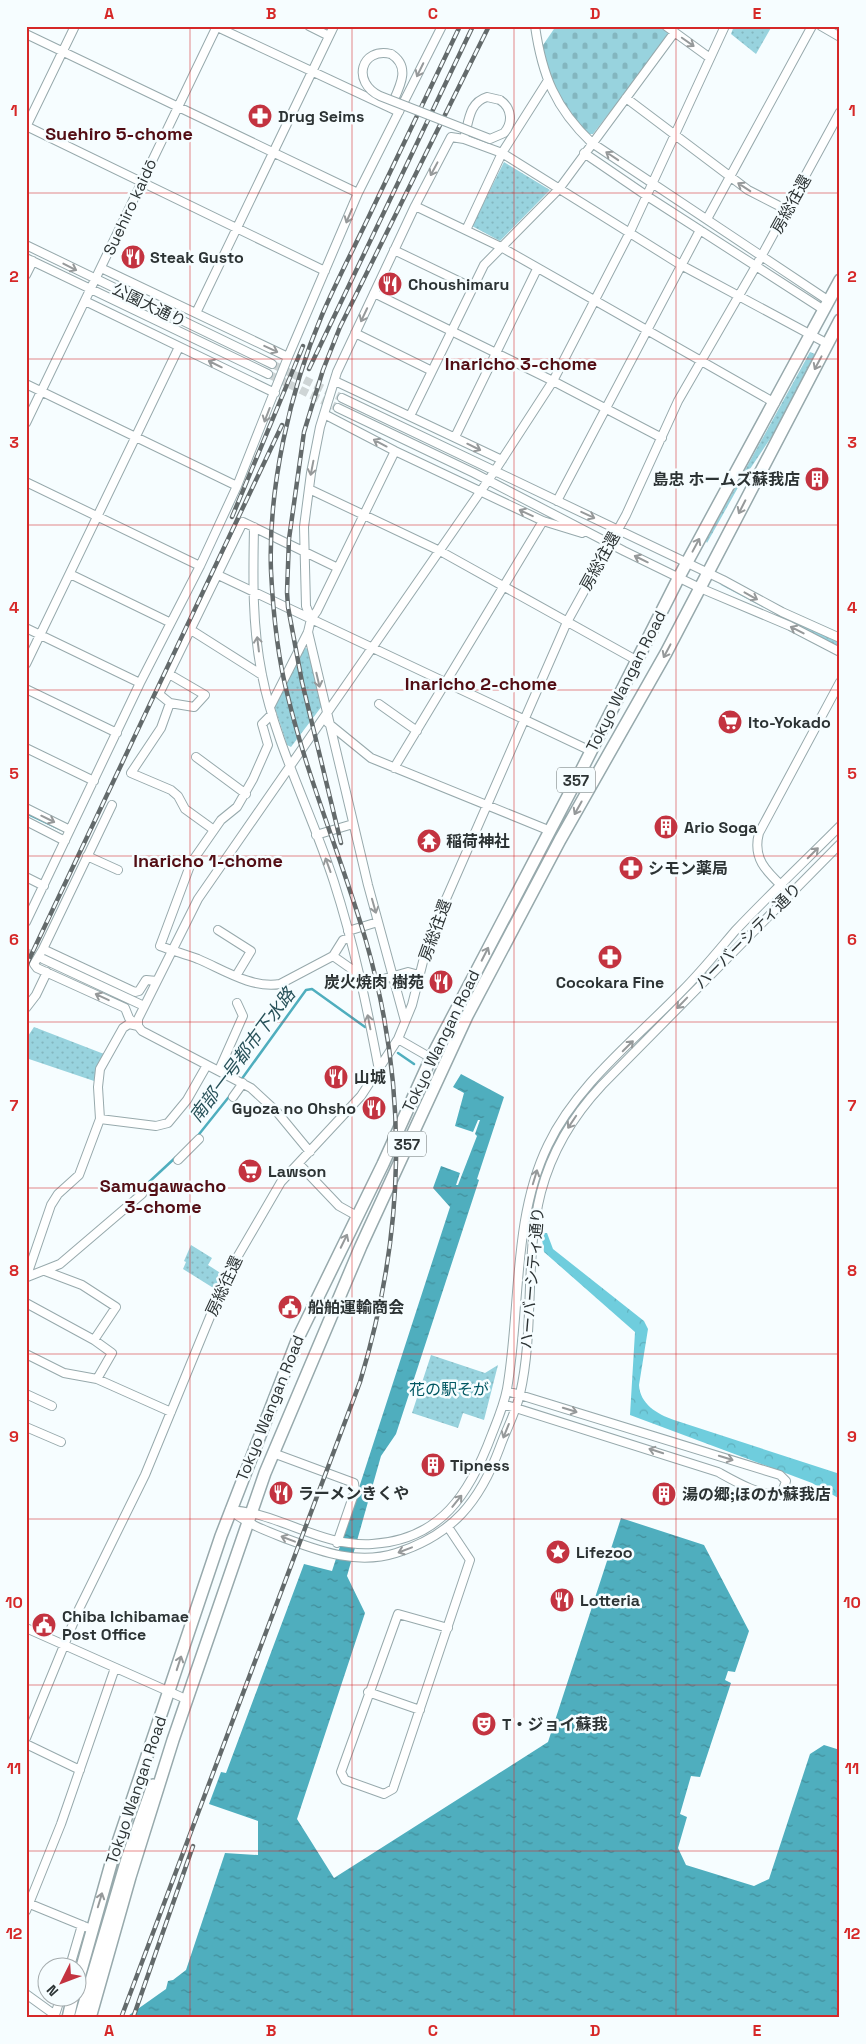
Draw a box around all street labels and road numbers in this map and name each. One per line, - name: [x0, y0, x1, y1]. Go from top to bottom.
- street label: Suehiro kaidō: [98, 155, 162, 259]
- street label: 房総往還: [766, 171, 816, 237]
- street label: 公園大通り: [108, 278, 190, 332]
- street label: 房総往還: [575, 528, 625, 594]
- street label: Tokyo Wangan Road: [581, 607, 671, 755]
- road number: 357: [557, 768, 595, 792]
- street label: ハーバーシティ通り: [690, 878, 806, 994]
- street label: 房総往還: [414, 896, 456, 964]
- street label: Tokyo Wangan Road: [397, 967, 485, 1115]
- road number: 357: [388, 1132, 426, 1156]
- street label: ハーバーシティ通り: [515, 1206, 549, 1350]
- street label: 房総往還: [201, 1253, 247, 1319]
- street label: Tokyo Wangan Road: [231, 1332, 309, 1484]
- street label: Tokyo Wangan Road: [101, 1713, 171, 1867]

